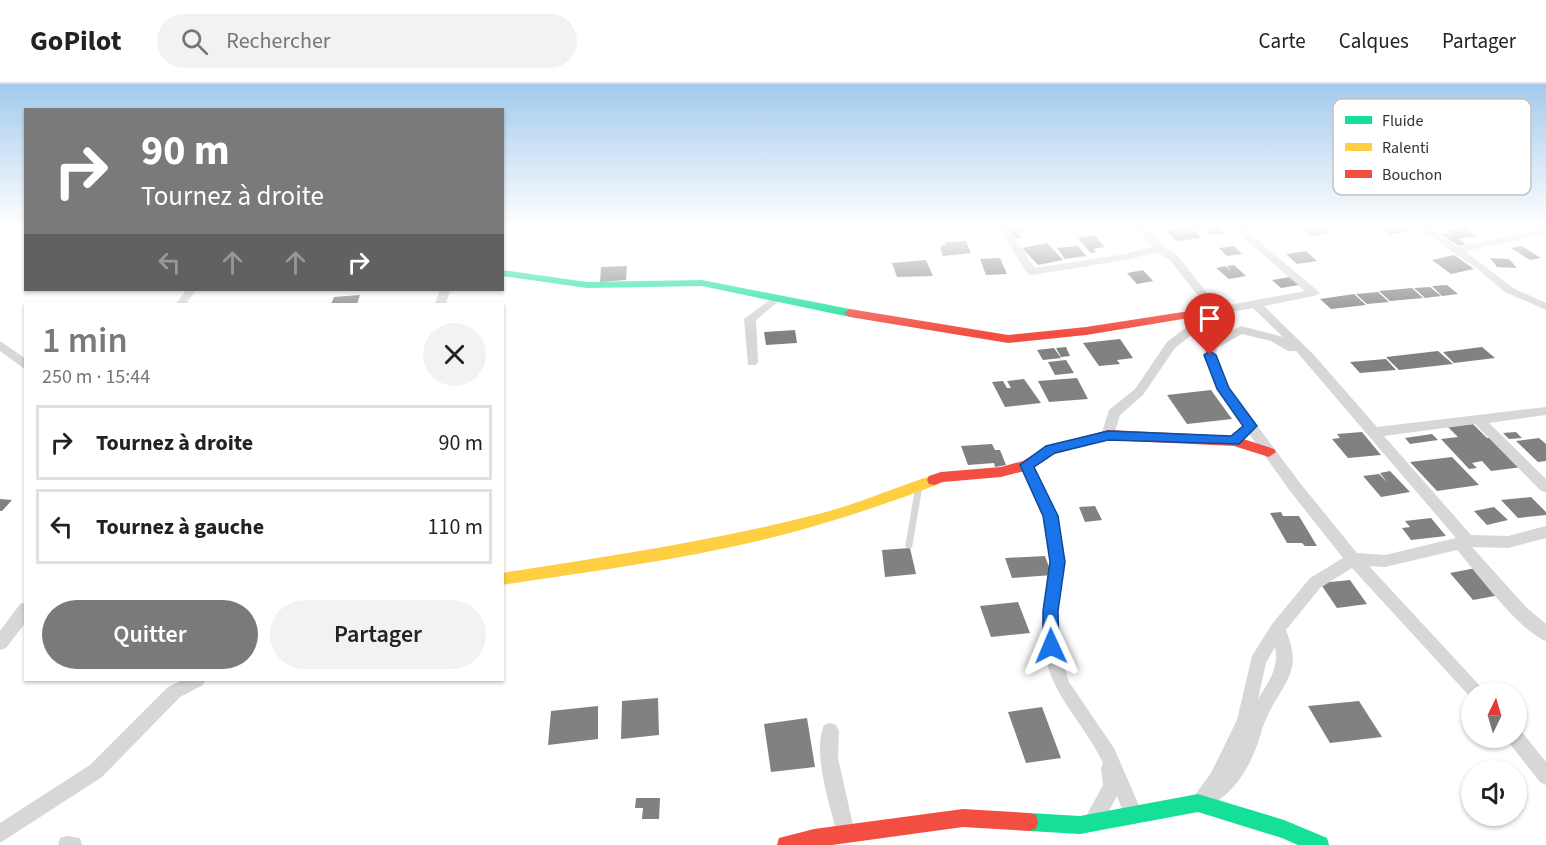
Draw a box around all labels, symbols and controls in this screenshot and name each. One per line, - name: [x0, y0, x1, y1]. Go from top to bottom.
- search box: [157, 14, 577, 68]
- text: GoPilot: [30, 21, 121, 61]
- icon: search: [178, 25, 211, 58]
- text: Rechercher: [226, 25, 330, 57]
- text: Carte: [1259, 26, 1306, 56]
- text: Calques: [1339, 26, 1409, 56]
- text: Partager: [1442, 26, 1516, 56]
- legend: [1333, 99, 1531, 195]
- text: Fluide: [1382, 110, 1424, 132]
- text: 90 m: [141, 121, 230, 181]
- icon: right: [42, 132, 120, 210]
- text: Ralenti: [1382, 137, 1429, 159]
- text: Bouchon: [1382, 164, 1442, 186]
- text: Tournez à droite: [141, 177, 324, 216]
- icon: left: [153, 246, 186, 279]
- icon: ahead: [216, 246, 249, 279]
- icon: ahead: [279, 246, 312, 279]
- icon: right: [342, 246, 375, 279]
- pin: [1184, 293, 1235, 355]
- icon: arrive: [1193, 302, 1226, 335]
- text: 1 min: [42, 315, 128, 366]
- button: close: [423, 323, 486, 386]
- text: 250 m · 15:44: [42, 363, 150, 391]
- icon: right: [45, 426, 78, 459]
- text: Tournez à droite: [96, 427, 253, 459]
- text: 90 m: [438, 427, 483, 459]
- icon: left: [45, 510, 78, 543]
- text: Tournez à gauche: [96, 511, 264, 543]
- text: 110 m: [428, 511, 483, 543]
- button: Quitter: [42, 600, 258, 669]
- button: Partager: [270, 600, 486, 669]
- position arrow: [1019, 614, 1083, 678]
- north arrow: [1461, 682, 1527, 748]
- map controls: [1461, 682, 1527, 826]
- button: sound: [1461, 760, 1527, 826]

